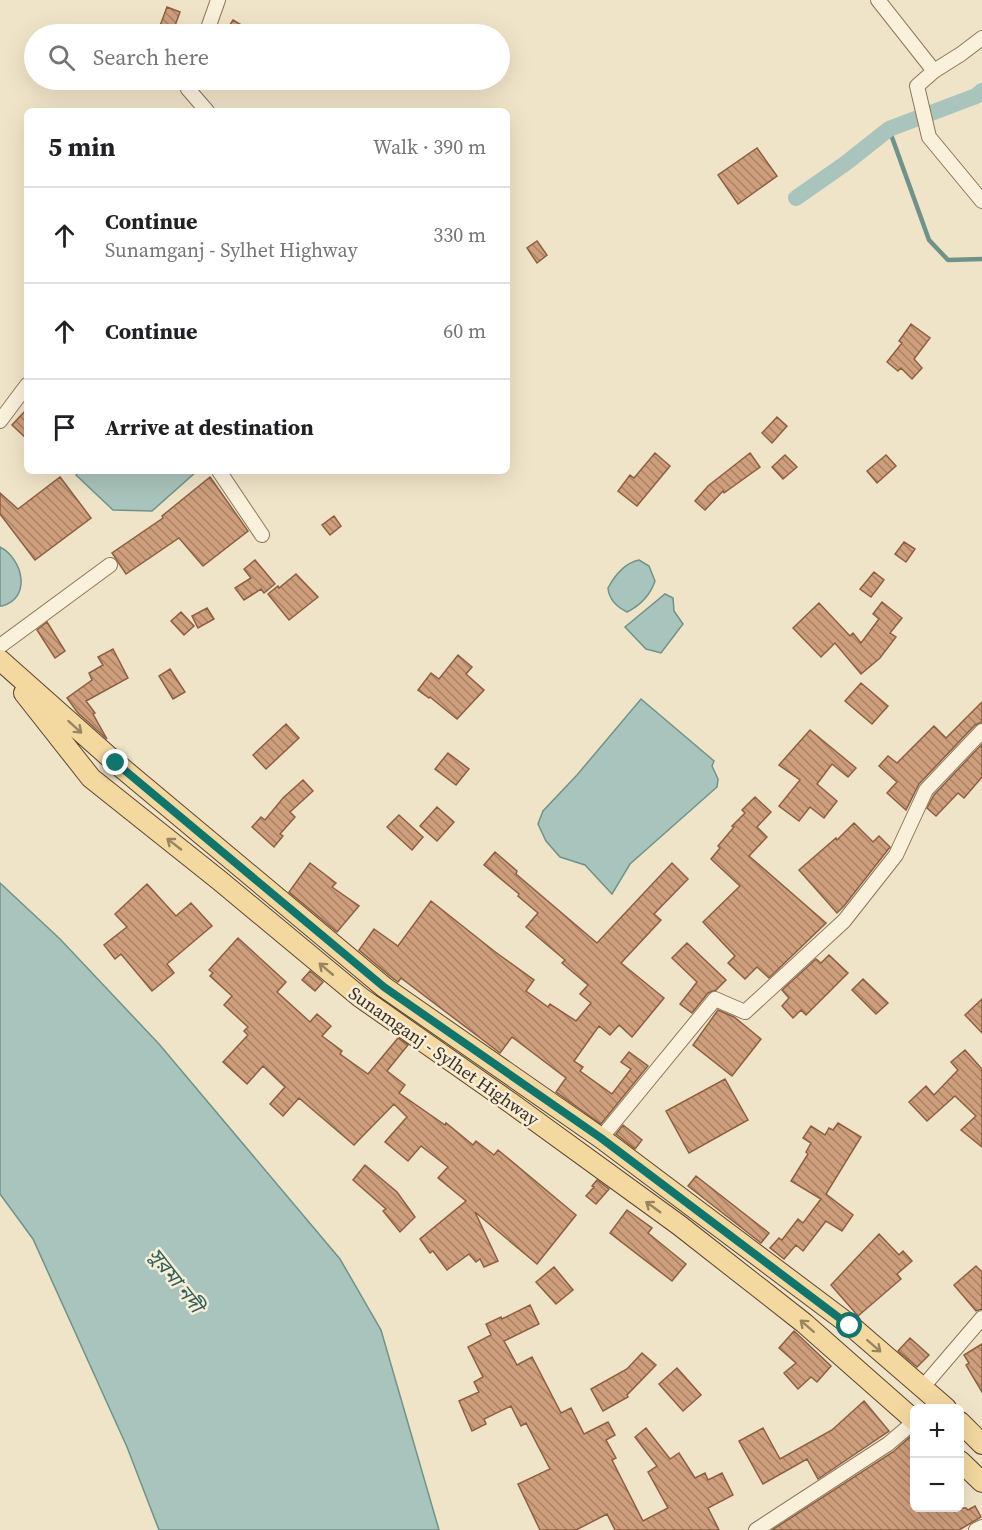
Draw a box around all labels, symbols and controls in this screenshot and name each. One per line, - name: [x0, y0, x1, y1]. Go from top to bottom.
- search box: [24, 24, 510, 90]
- icon: search: [45, 41, 78, 74]
- text: Search here: [93, 42, 209, 72]
- text: 5 min: [48, 129, 115, 165]
- text: Walk · 390 m: [373, 133, 486, 161]
- text: Continue: [105, 206, 198, 236]
- icon: ahead: [48, 219, 81, 252]
- text: 330 m: [433, 221, 486, 249]
- text: Sunamganj - Sylhet Highway: [105, 236, 358, 264]
- icon: ahead: [48, 315, 81, 348]
- text: Continue: [105, 316, 198, 346]
- text: 60 m: [443, 317, 486, 345]
- icon: arrive: [48, 411, 81, 444]
- text: Arrive at destination: [105, 412, 314, 442]
- one-way arrow: [67, 720, 82, 734]
- route end: [102, 749, 128, 775]
- one-way arrow: [166, 837, 182, 850]
- one-way arrow: [319, 962, 334, 976]
- street label: Sunamganj - Sylhet Highway: [344, 981, 545, 1132]
- one-way arrow: [646, 1200, 662, 1213]
- water label: সুরমা নদী: [142, 1242, 212, 1321]
- route start: [836, 1312, 862, 1338]
- one-way arrow: [800, 1319, 815, 1333]
- one-way arrow: [866, 1339, 881, 1353]
- map controls: [910, 1404, 964, 1512]
- button: +: [910, 1404, 964, 1458]
- button: −: [910, 1458, 964, 1512]

